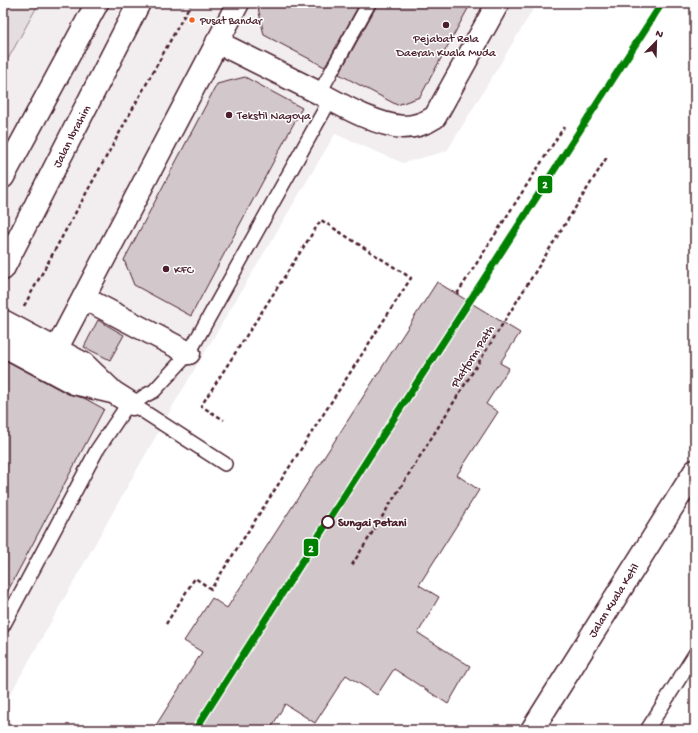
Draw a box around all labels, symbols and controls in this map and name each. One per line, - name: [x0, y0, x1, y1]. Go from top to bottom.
- marker: Pusat Bandar: [187, 15, 197, 25]
- place label: Pusat Bandar: [199, 16, 263, 28]
- marker: Pejabat Rela Daerah Kuala Muda: [441, 20, 451, 30]
- north arrow: [636, 22, 676, 62]
- text: N: [653, 28, 665, 42]
- place label: Pejabat Rela Daerah Kuala Muda: [395, 33, 496, 61]
- street label: Jalan Ibrahim: [51, 103, 95, 171]
- marker: Tekstil Nagoya: [224, 110, 234, 120]
- place label: Tekstil Nagoya: [236, 110, 311, 124]
- line badge: 2: [537, 175, 553, 194]
- text: 2: [542, 180, 548, 192]
- marker: KFC: [161, 264, 171, 274]
- place label: KFC: [174, 264, 195, 278]
- street label: Platform Path: [448, 323, 499, 392]
- marker: Sungai Petani: [321, 515, 335, 529]
- place label: Sungai Petani: [338, 517, 407, 531]
- line badge: 2: [303, 538, 319, 557]
- text: 2: [308, 544, 314, 556]
- street label: Jalan Kuala Ketil: [586, 561, 643, 641]

